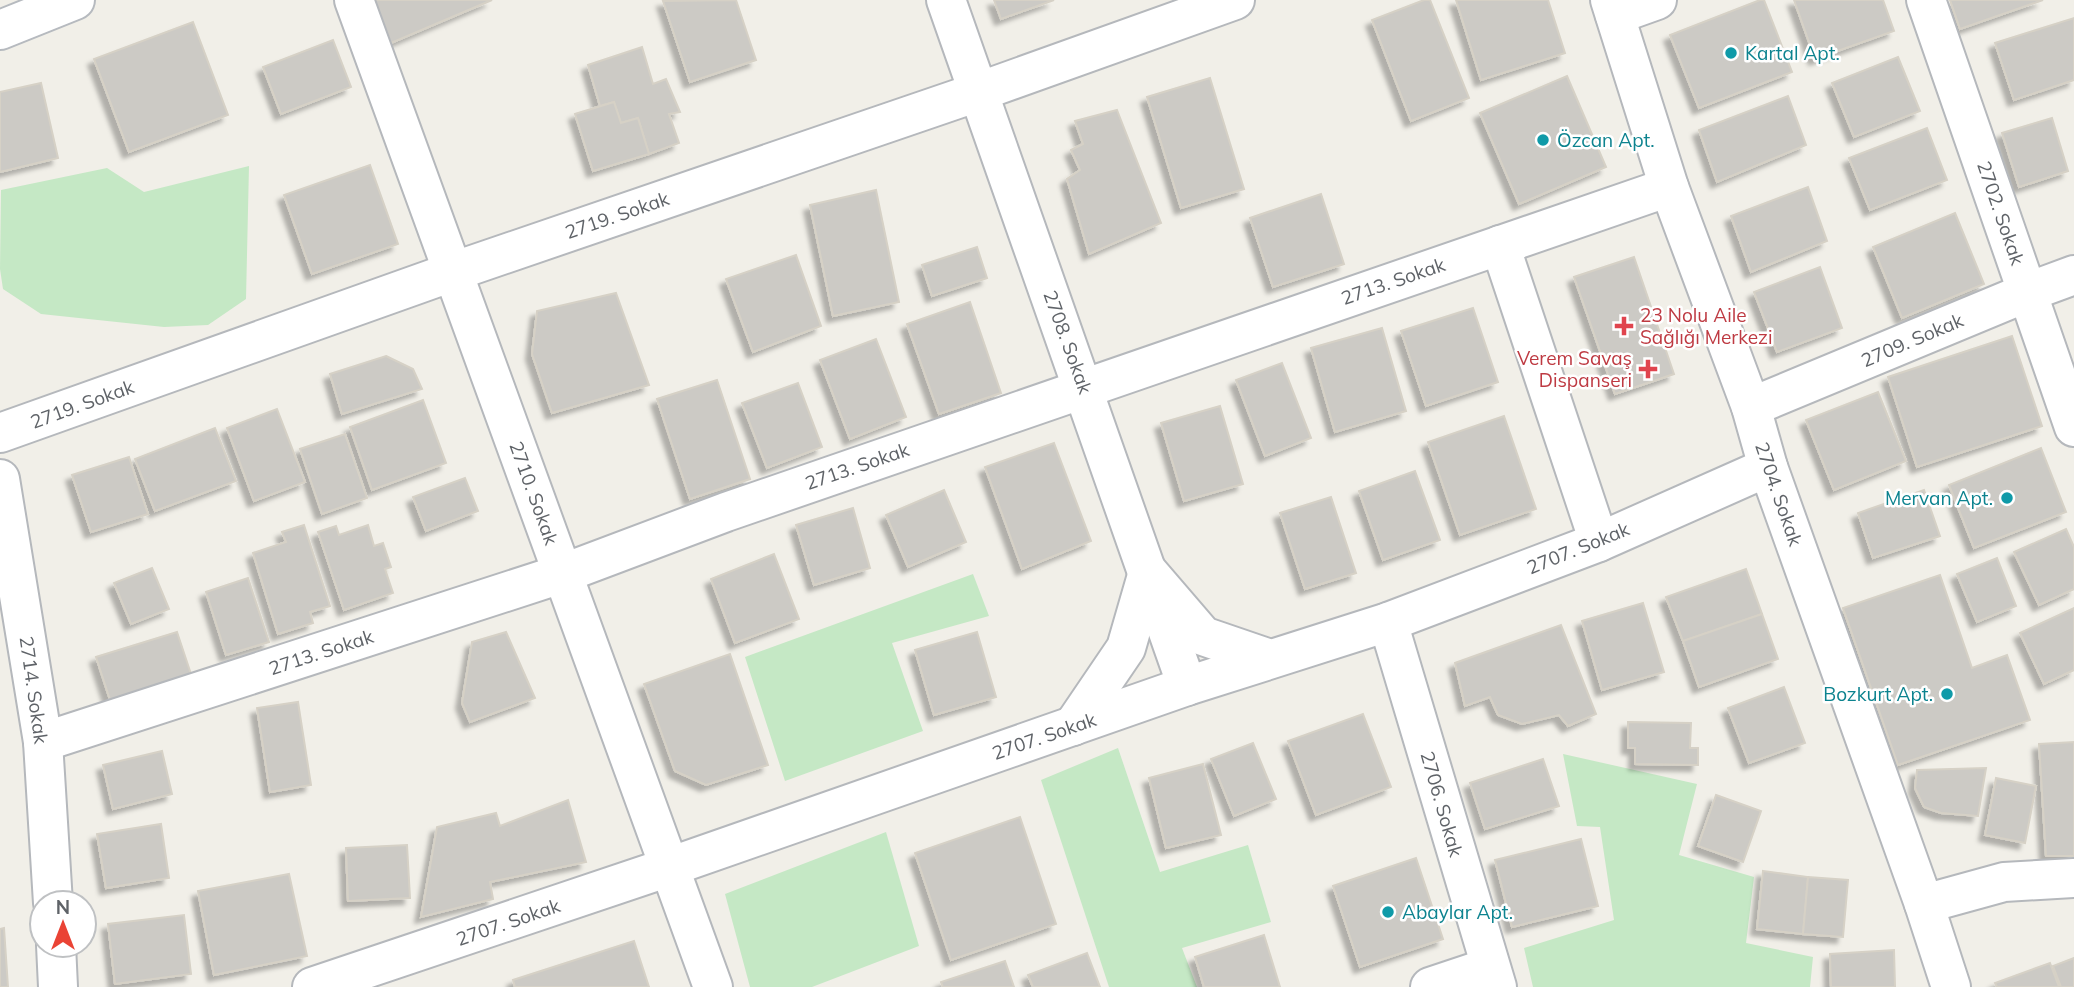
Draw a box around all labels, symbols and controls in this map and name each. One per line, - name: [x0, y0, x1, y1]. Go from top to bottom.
- place label: Kartal Apt.: [1745, 41, 1840, 65]
- marker: Kartal Apt.: [1723, 45, 1739, 61]
- place label: Özcan Apt.: [1557, 128, 1655, 152]
- marker: Özcan Apt.: [1535, 132, 1551, 148]
- street label: 2702. Sokak: [1972, 158, 2030, 268]
- street label: 2719. Sokak: [562, 186, 672, 244]
- street label: 2713. Sokak: [1338, 252, 1448, 310]
- street label: 2708. Sokak: [1038, 287, 1098, 397]
- place label: 23 Nolu Aile Sağlığı Merkezi: [1640, 303, 1772, 349]
- street label: 2709. Sokak: [1857, 308, 1967, 372]
- marker: 23 Nolu Aile Sağlığı Merkezi: [1614, 316, 1634, 336]
- place label: Verem Savaş Dispanseri: [1517, 346, 1632, 392]
- marker: Verem Savaş Dispanseri: [1638, 359, 1658, 379]
- street label: 2719. Sokak: [27, 374, 137, 434]
- street label: 2713. Sokak: [802, 437, 912, 495]
- street label: 2710. Sokak: [504, 438, 564, 548]
- street label: 2704. Sokak: [1750, 439, 1808, 549]
- place label: Mervan Apt.: [1885, 486, 1993, 510]
- marker: Mervan Apt.: [1999, 490, 2015, 506]
- street label: 2707. Sokak: [1523, 516, 1633, 579]
- street label: 2713. Sokak: [266, 624, 376, 680]
- street label: 2714. Sokak: [15, 635, 53, 746]
- place label: Bozkurt Apt.: [1823, 682, 1933, 706]
- marker: Bozkurt Apt.: [1939, 686, 1955, 702]
- street label: 2707. Sokak: [989, 707, 1099, 765]
- street label: 2706. Sokak: [1416, 749, 1469, 860]
- north arrow: [28, 889, 98, 959]
- street label: 2707. Sokak: [453, 893, 563, 951]
- text: N: [56, 895, 70, 919]
- place label: Abaylar Apt.: [1402, 900, 1513, 924]
- marker: Abaylar Apt.: [1380, 904, 1396, 920]

